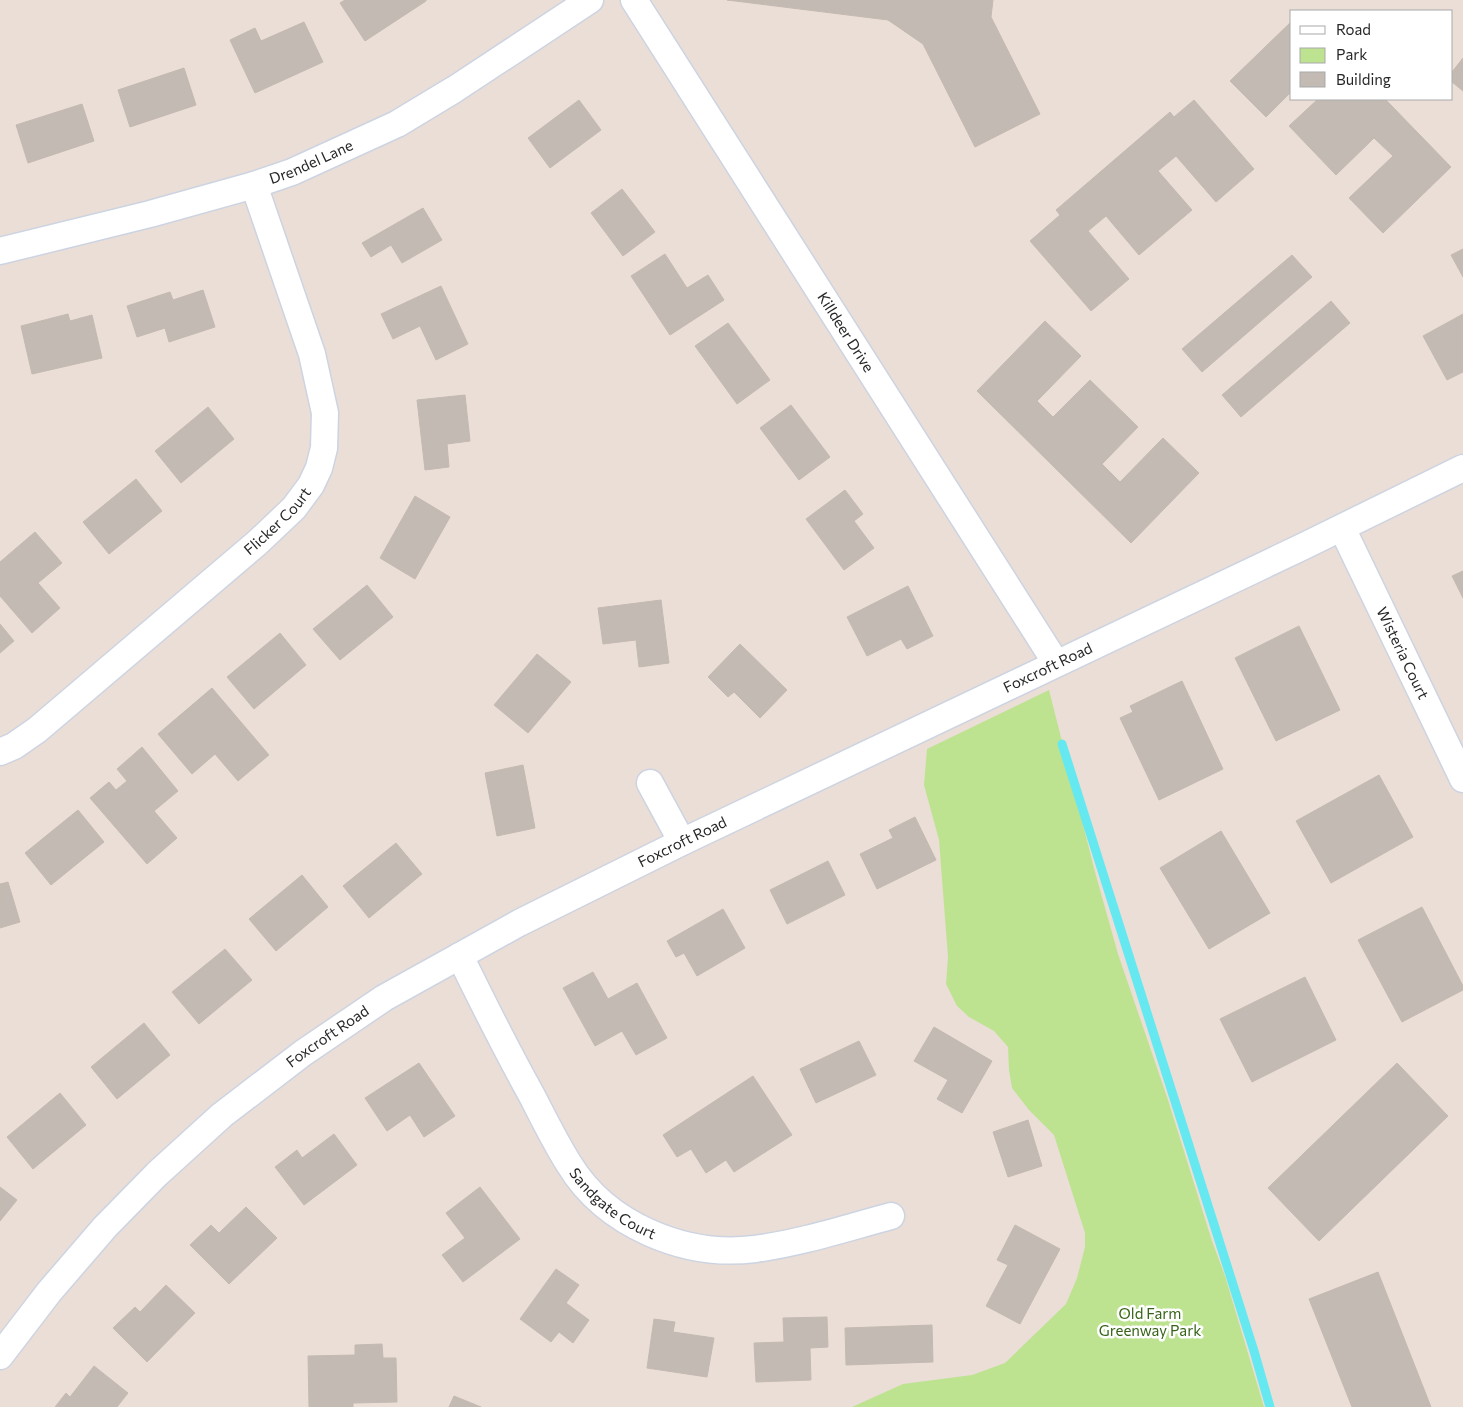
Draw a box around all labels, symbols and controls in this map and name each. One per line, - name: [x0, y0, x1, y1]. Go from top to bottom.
- legend: [1290, 10, 1453, 100]
- text: Road: [1336, 20, 1371, 38]
- text: Park: [1336, 45, 1367, 63]
- text: Building: [1336, 70, 1391, 88]
- street label: Drendel Lane: [267, 135, 356, 187]
- street label: Killdeer Drive: [814, 289, 879, 375]
- street label: Flicker Court: [240, 483, 314, 558]
- street label: Wisteria Court: [1373, 604, 1433, 702]
- street label: Foxcroft Road: [1000, 638, 1095, 696]
- street label: Foxcroft Road: [634, 812, 729, 871]
- street label: Foxcroft Road: [282, 1001, 372, 1071]
- street label: Sandgate Court: [566, 1164, 659, 1242]
- park label: Old Farm Greenway Park: [1099, 1304, 1201, 1339]

